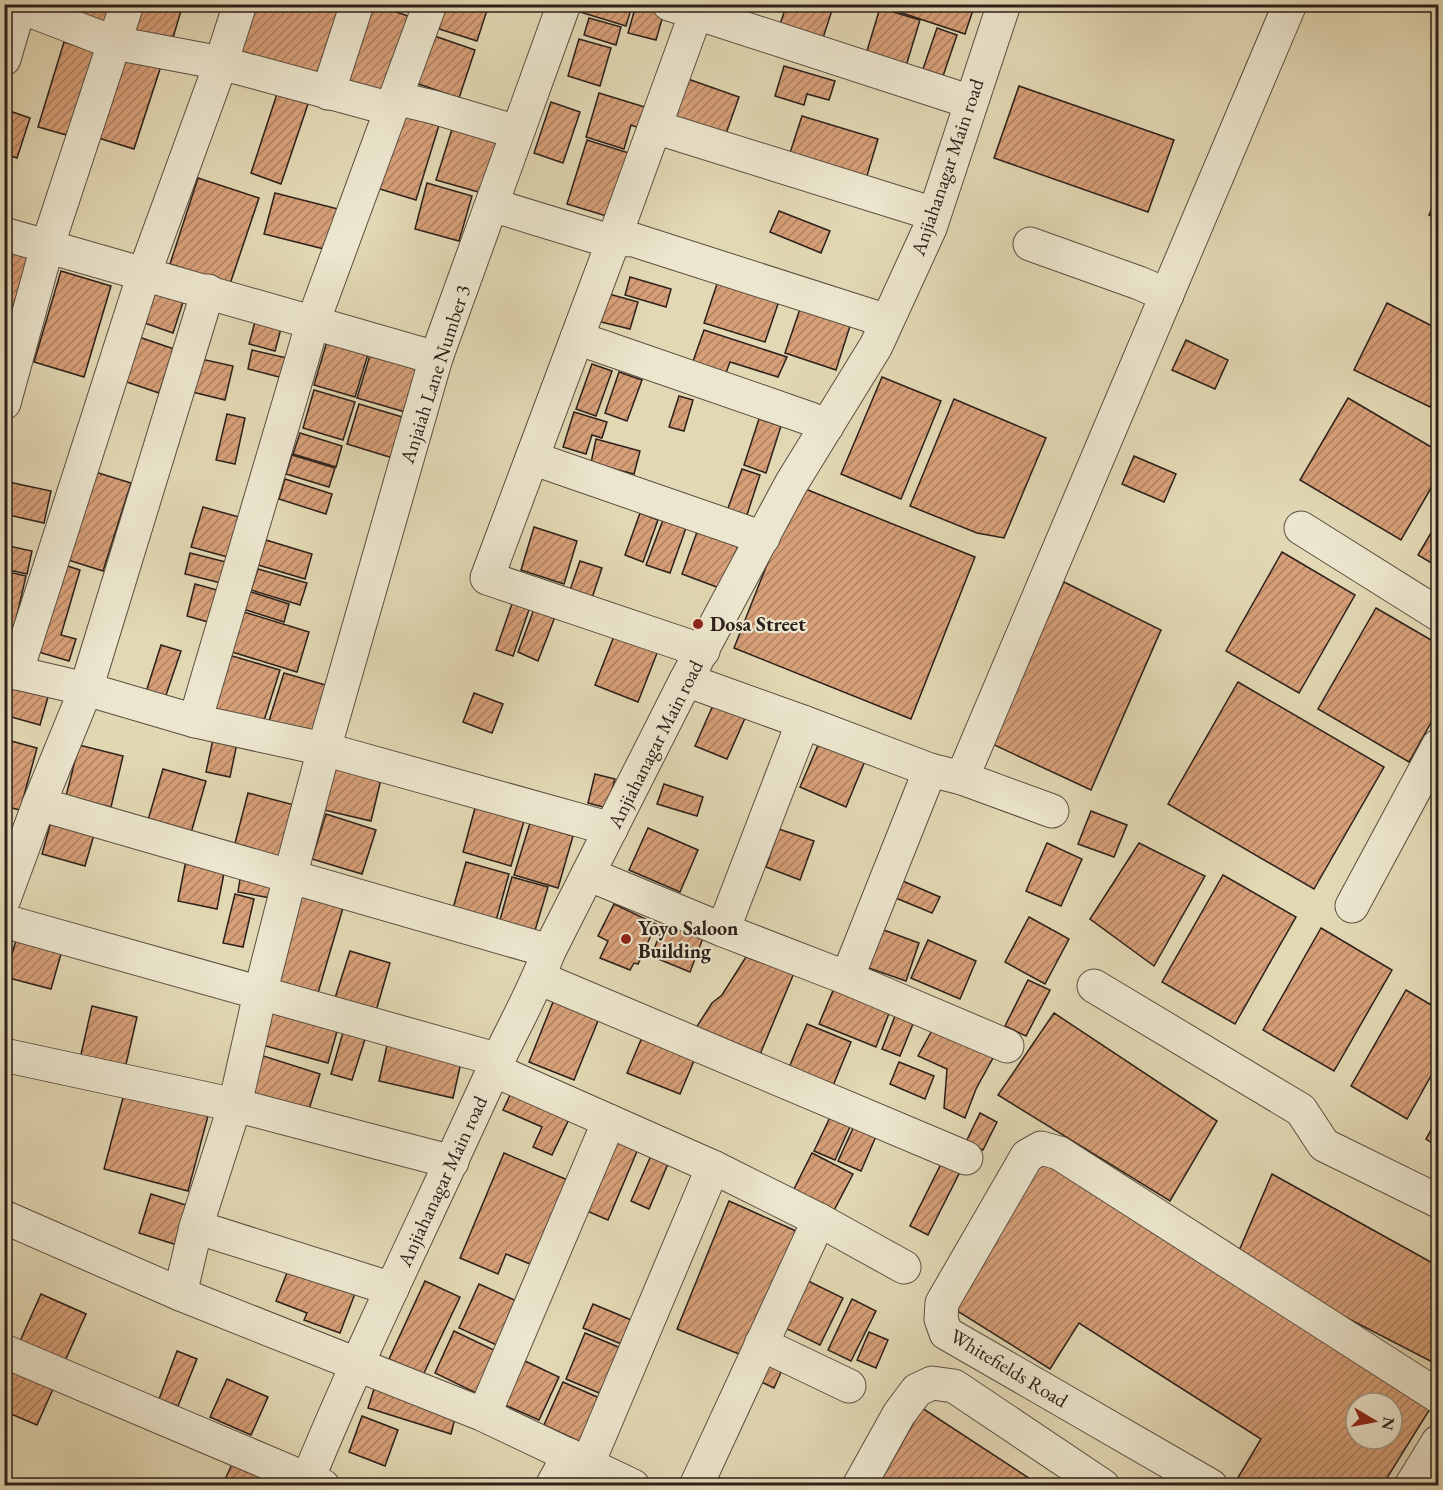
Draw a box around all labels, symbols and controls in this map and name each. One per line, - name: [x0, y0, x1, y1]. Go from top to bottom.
- street label: Anjiahanagar Main road: [904, 74, 990, 260]
- street label: Anjaiah Lane Number 3: [394, 281, 476, 468]
- place label: Dosa Street: [710, 611, 806, 637]
- marker: Dosa Street: [691, 617, 705, 631]
- street label: Anjiahanagar Main road: [601, 655, 709, 833]
- place label: Yoyo Saloon Building: [638, 915, 738, 964]
- marker: Yoyo Saloon Building: [619, 932, 633, 946]
- street label: Anjiahanagar Main road: [391, 1091, 493, 1271]
- street label: Whitefields Road: [945, 1323, 1073, 1414]
- north arrow: [1344, 1391, 1404, 1451]
- text: N: [1377, 1415, 1400, 1432]

